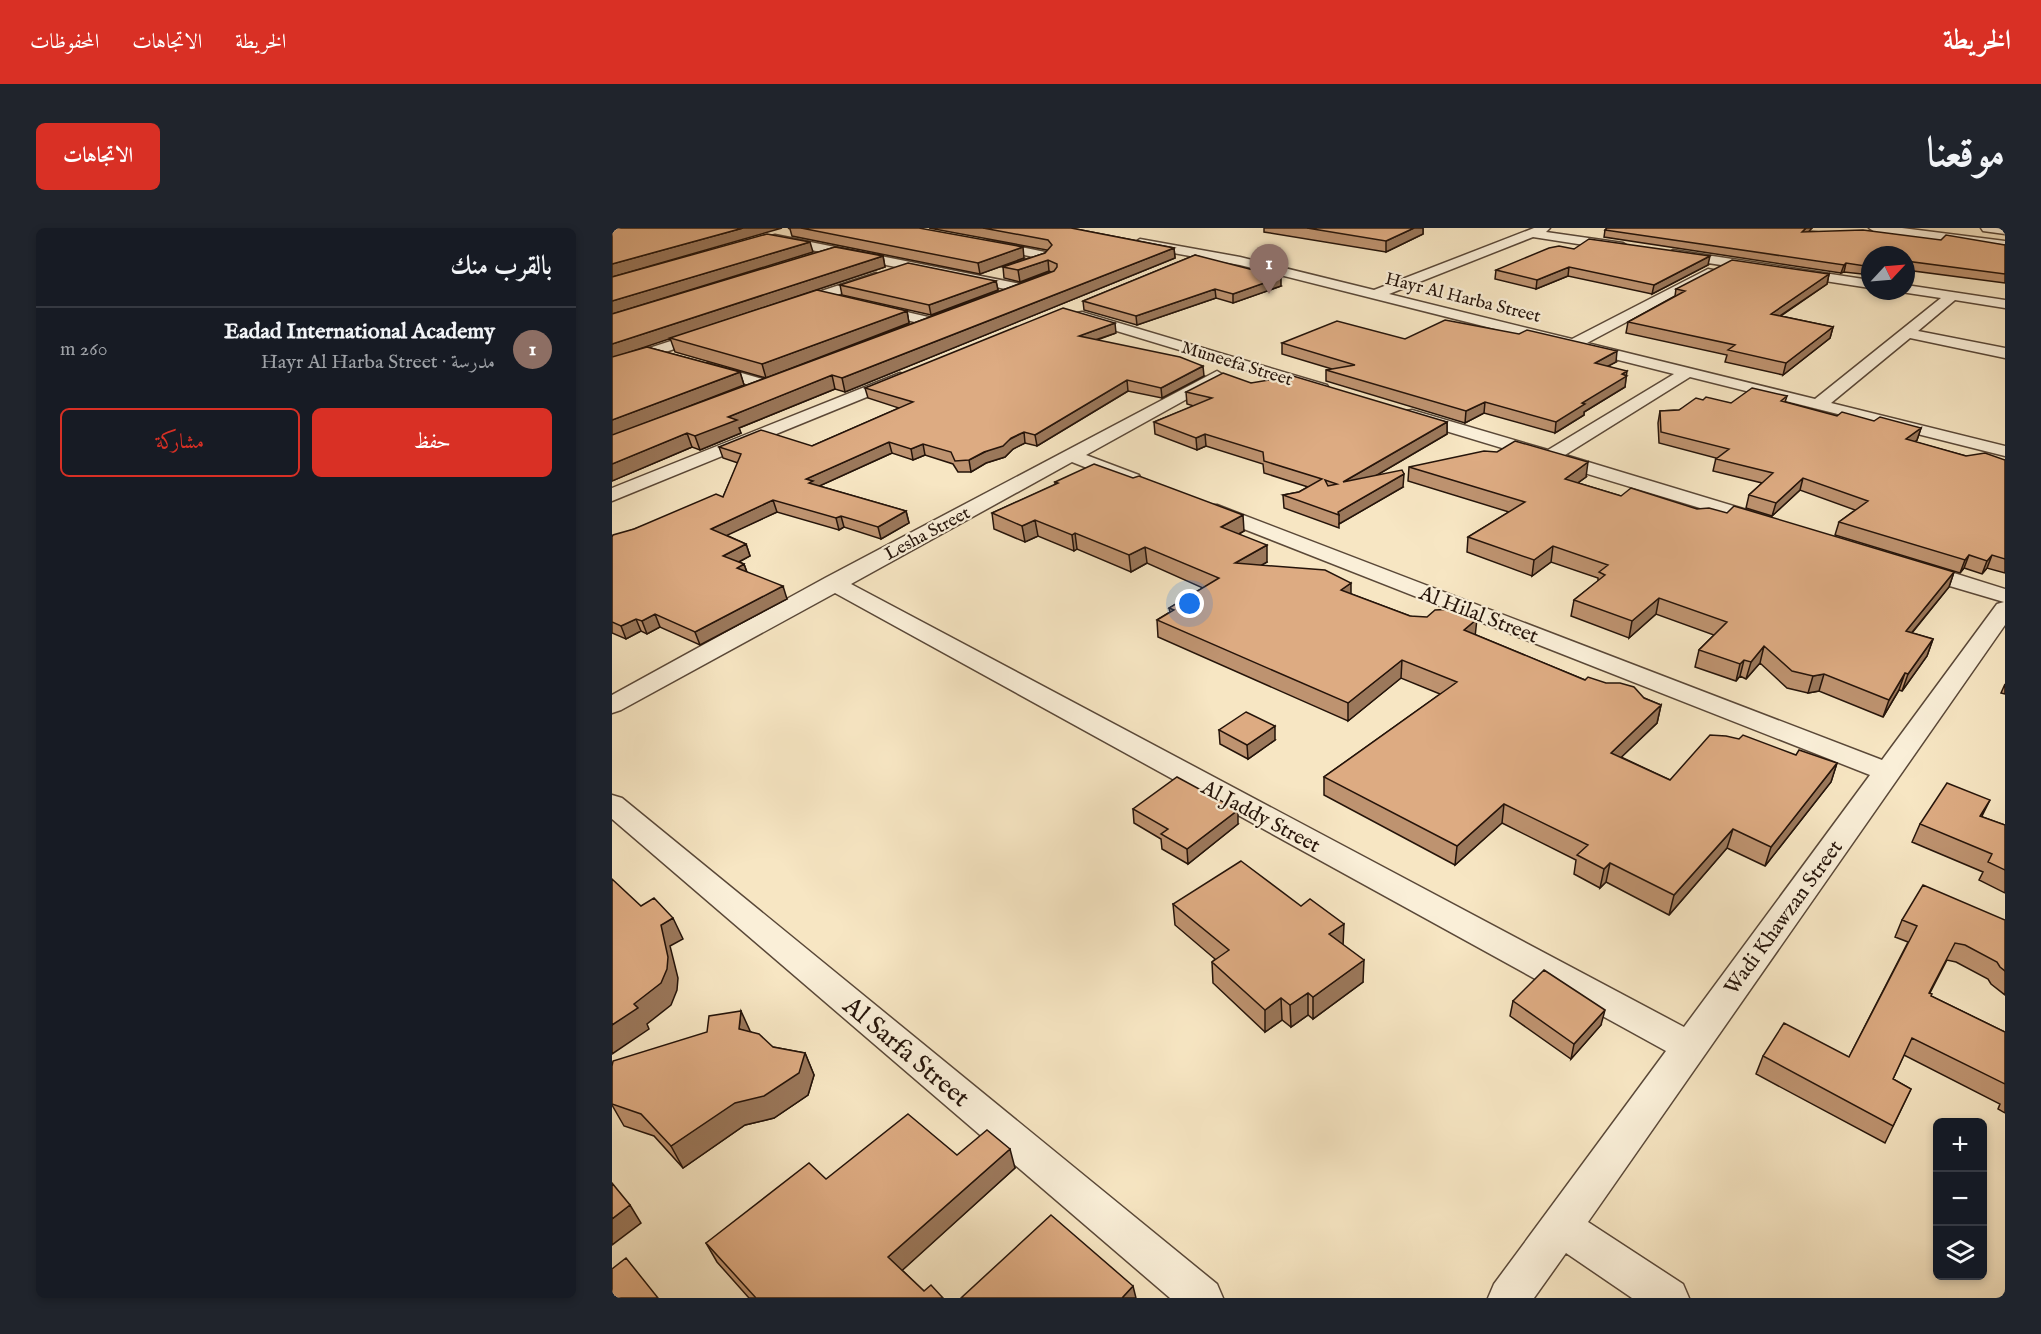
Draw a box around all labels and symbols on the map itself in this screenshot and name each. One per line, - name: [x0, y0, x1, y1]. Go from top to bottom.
- pin: 1: [1250, 244, 1288, 294]
- north arrow: [1861, 246, 1915, 300]
- street label: Hayr Al Harba Street: [1383, 268, 1543, 329]
- street label: Muneefa Street: [1178, 337, 1295, 392]
- street label: Lesha Street: [881, 502, 974, 566]
- street label: Al Hilal Street: [1414, 580, 1542, 650]
- your location: [1175, 589, 1204, 618]
- street label: Al Jaddy Street: [1195, 774, 1324, 860]
- street label: Wadi Khawzan Street: [1719, 835, 1849, 1001]
- street label: Al Sarfa Street: [835, 989, 976, 1115]

